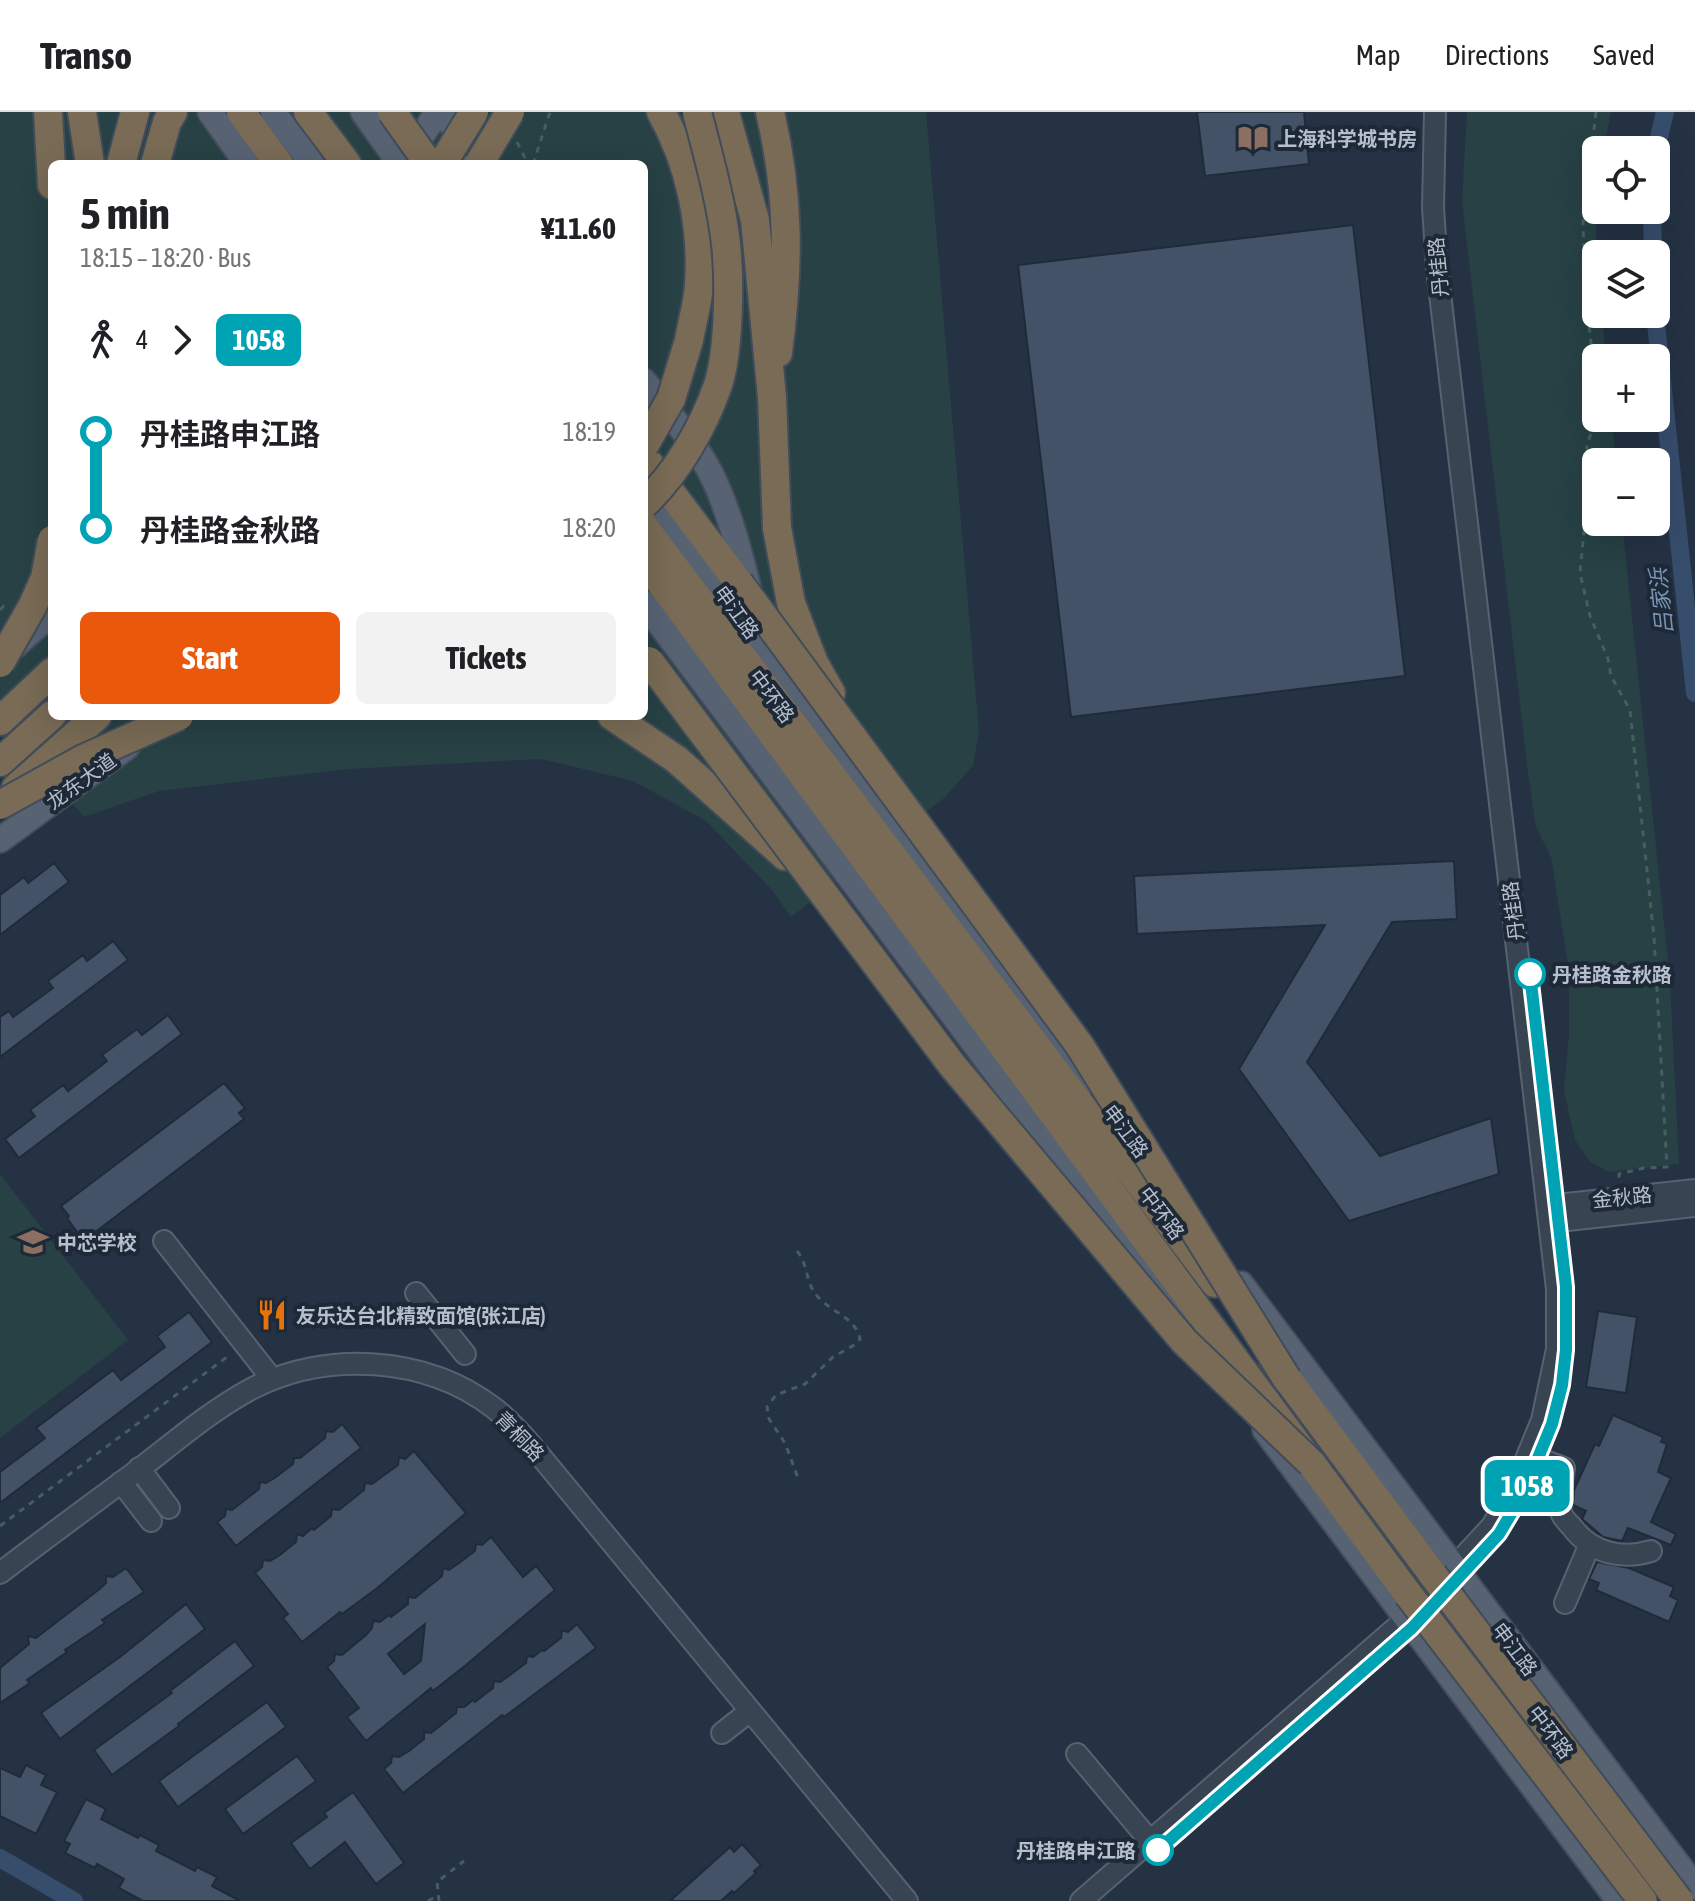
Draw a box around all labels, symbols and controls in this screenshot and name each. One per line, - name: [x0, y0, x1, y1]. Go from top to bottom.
- text: Transo: [40, 34, 132, 77]
- text: Map: [1356, 39, 1401, 71]
- text: Directions: [1445, 39, 1549, 71]
- text: Saved: [1593, 39, 1655, 71]
- library icon: 上海科学城书房: [1236, 121, 1270, 155]
- place label: 上海科学城书房: [1277, 127, 1417, 150]
- map controls: [1582, 136, 1670, 536]
- button: locate: [1582, 136, 1670, 224]
- text: 5 min: [80, 188, 170, 238]
- text: ¥11.60: [541, 211, 616, 245]
- street label: 丹桂路: [1424, 236, 1452, 298]
- button: layers: [1582, 240, 1670, 328]
- text: 18:15 – 18:20 · Bus: [80, 243, 251, 273]
- icon: walk: [80, 318, 124, 362]
- icon: forward: [160, 318, 204, 362]
- text: 1058: [232, 324, 285, 356]
- text: 4: [136, 325, 148, 355]
- button: +: [1582, 344, 1670, 432]
- text: 丹桂路申江路: [140, 417, 320, 451]
- text: 18:19: [562, 417, 616, 447]
- button: −: [1582, 448, 1670, 536]
- text: 丹桂路金秋路: [140, 513, 320, 547]
- text: 18:20: [562, 513, 616, 543]
- water label: 吕家浜: [1644, 565, 1677, 635]
- street label: 申江路: [710, 581, 764, 643]
- button: Start: [80, 612, 340, 704]
- button: Tickets: [356, 612, 616, 704]
- street label: 中环路: [745, 665, 799, 727]
- street label: 龙东大道: [42, 748, 120, 814]
- street label: 丹桂路: [1498, 880, 1528, 942]
- marker: 丹桂路金秋路: [1515, 959, 1545, 989]
- place label: 丹桂路金秋路: [1552, 963, 1672, 986]
- street label: 申江路: [1099, 1100, 1153, 1162]
- street label: 中环路: [1135, 1182, 1189, 1244]
- street label: 金秋路: [1591, 1182, 1653, 1212]
- school or university icon: 中芯学校: [16, 1225, 50, 1259]
- place label: 中芯学校: [57, 1231, 137, 1254]
- restaurant icon: 友乐达台北精致面馆(张江店): [255, 1298, 289, 1332]
- place label: 友乐达台北精致面馆(张江店): [296, 1304, 546, 1327]
- street label: 青桐路: [491, 1406, 549, 1466]
- line badge: 1058: [1471, 1460, 1583, 1512]
- text: 1058: [1501, 1470, 1553, 1502]
- street label: 申江路: [1488, 1618, 1542, 1680]
- street label: 中环路: [1524, 1701, 1578, 1763]
- marker: 丹桂路申江路: [1143, 1835, 1173, 1865]
- place label: 丹桂路申江路: [1016, 1839, 1136, 1862]

